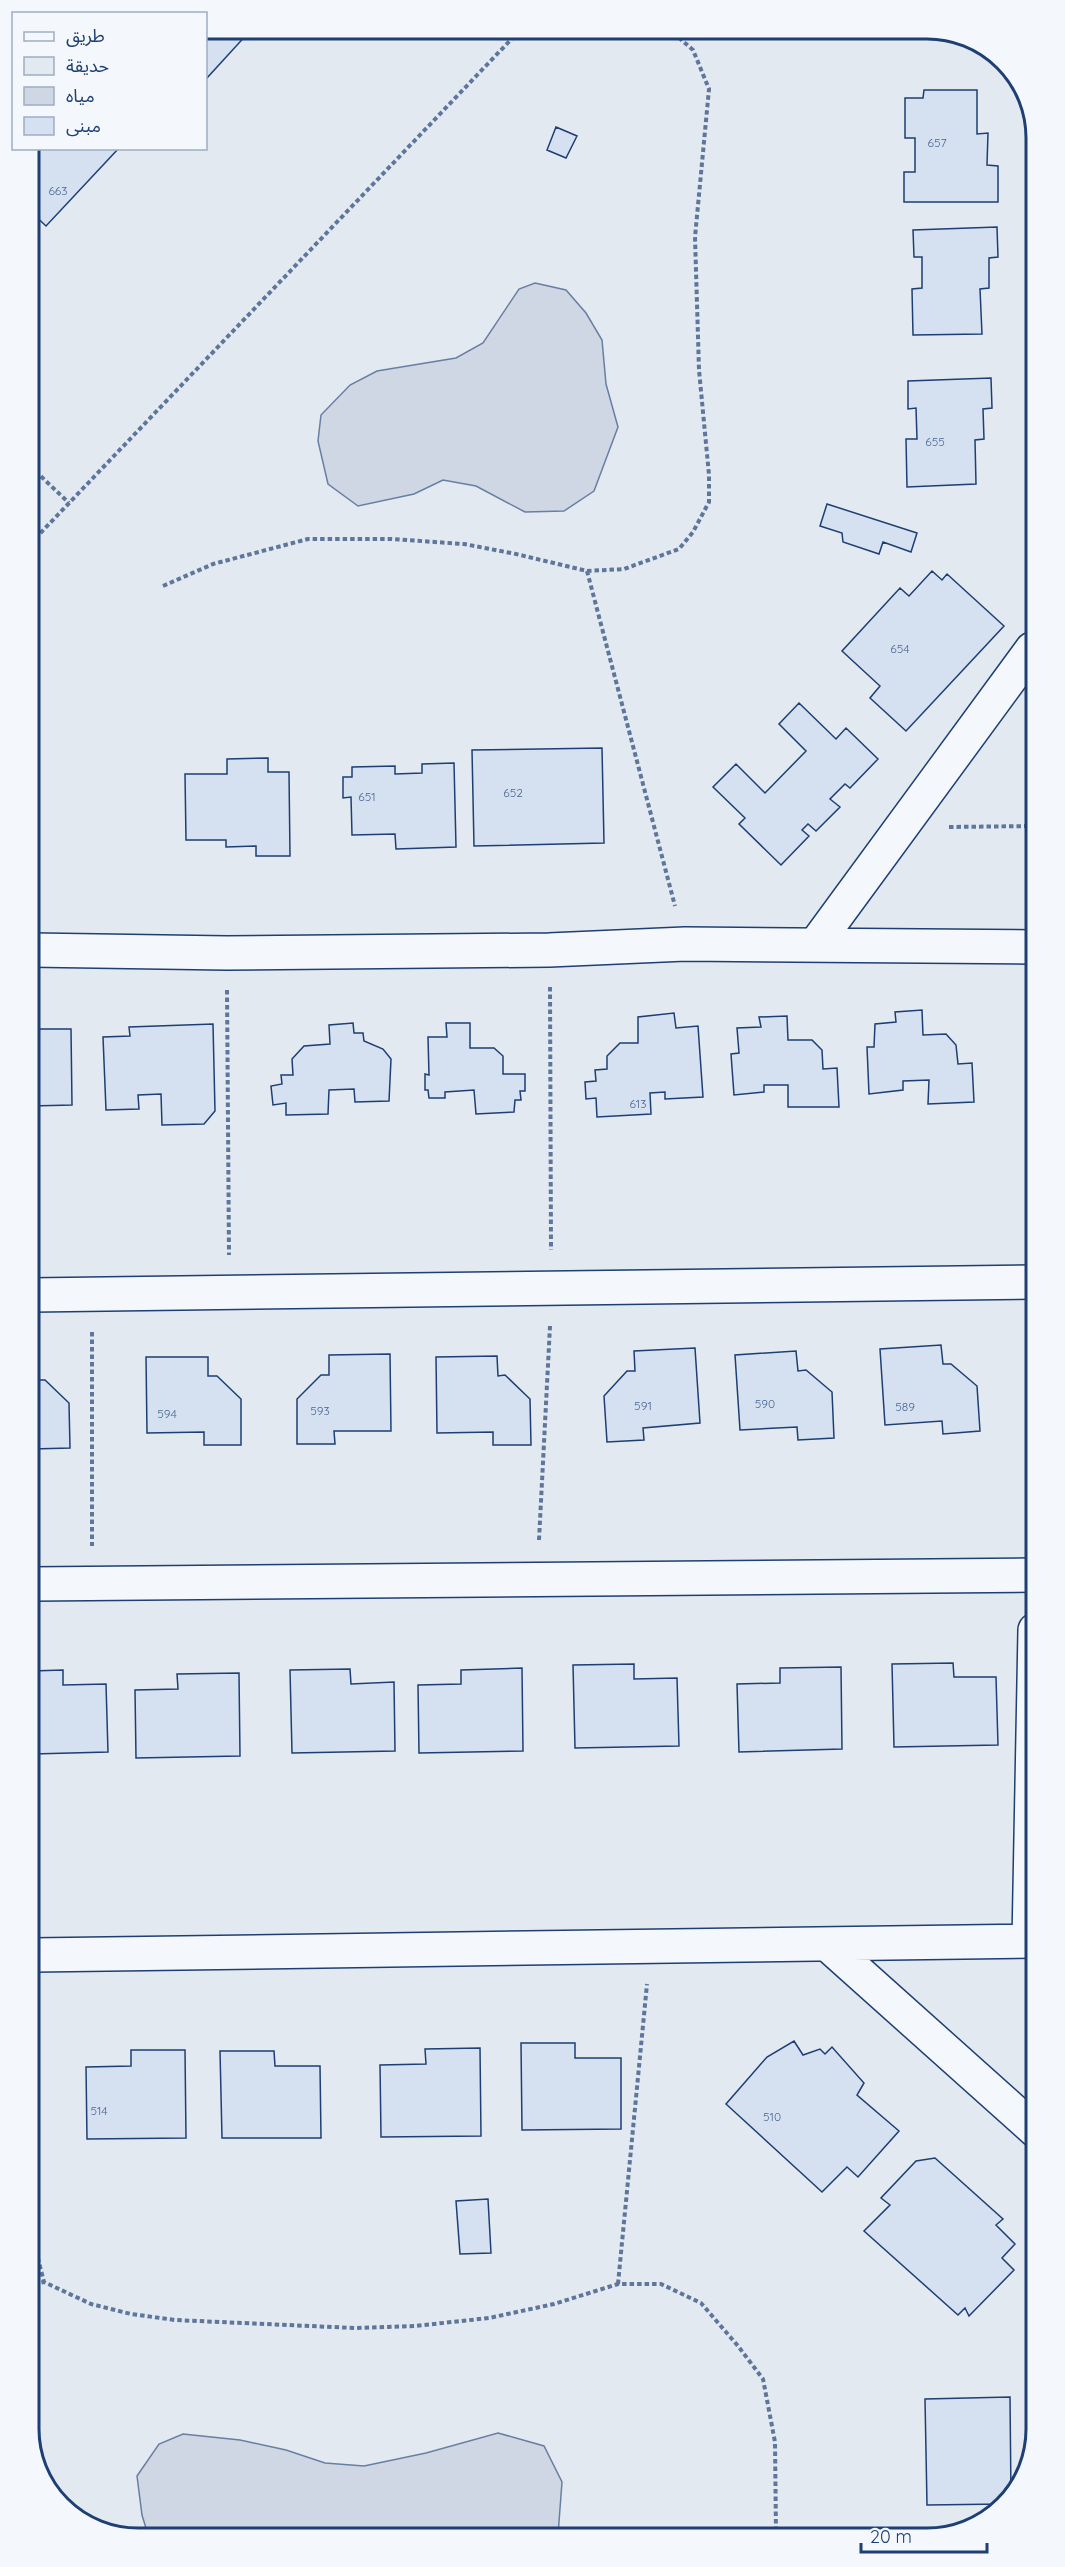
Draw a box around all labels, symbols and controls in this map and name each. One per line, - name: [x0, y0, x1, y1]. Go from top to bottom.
- legend: [12, 12, 207, 150]
- text: طريق: [66, 24, 105, 47]
- text: حديقة: [66, 54, 109, 77]
- text: مياه: [66, 84, 95, 107]
- text: مبنى: [66, 114, 101, 137]
- house number: 657: [927, 135, 947, 150]
- house number: 663: [48, 183, 68, 198]
- house number: 655: [925, 434, 945, 449]
- house number: 654: [890, 641, 910, 656]
- house number: 652: [503, 785, 523, 800]
- house number: 651: [358, 789, 376, 804]
- house number: 613: [629, 1096, 647, 1111]
- house number: 590: [755, 1396, 775, 1411]
- house number: 591: [634, 1398, 652, 1413]
- house number: 589: [895, 1399, 915, 1414]
- house number: 593: [310, 1403, 330, 1418]
- house number: 594: [157, 1406, 177, 1421]
- house number: 514: [90, 2103, 108, 2118]
- house number: 510: [763, 2109, 781, 2124]
- scale bar: [861, 2516, 987, 2554]
- text: 20 m: [870, 2525, 912, 2548]

